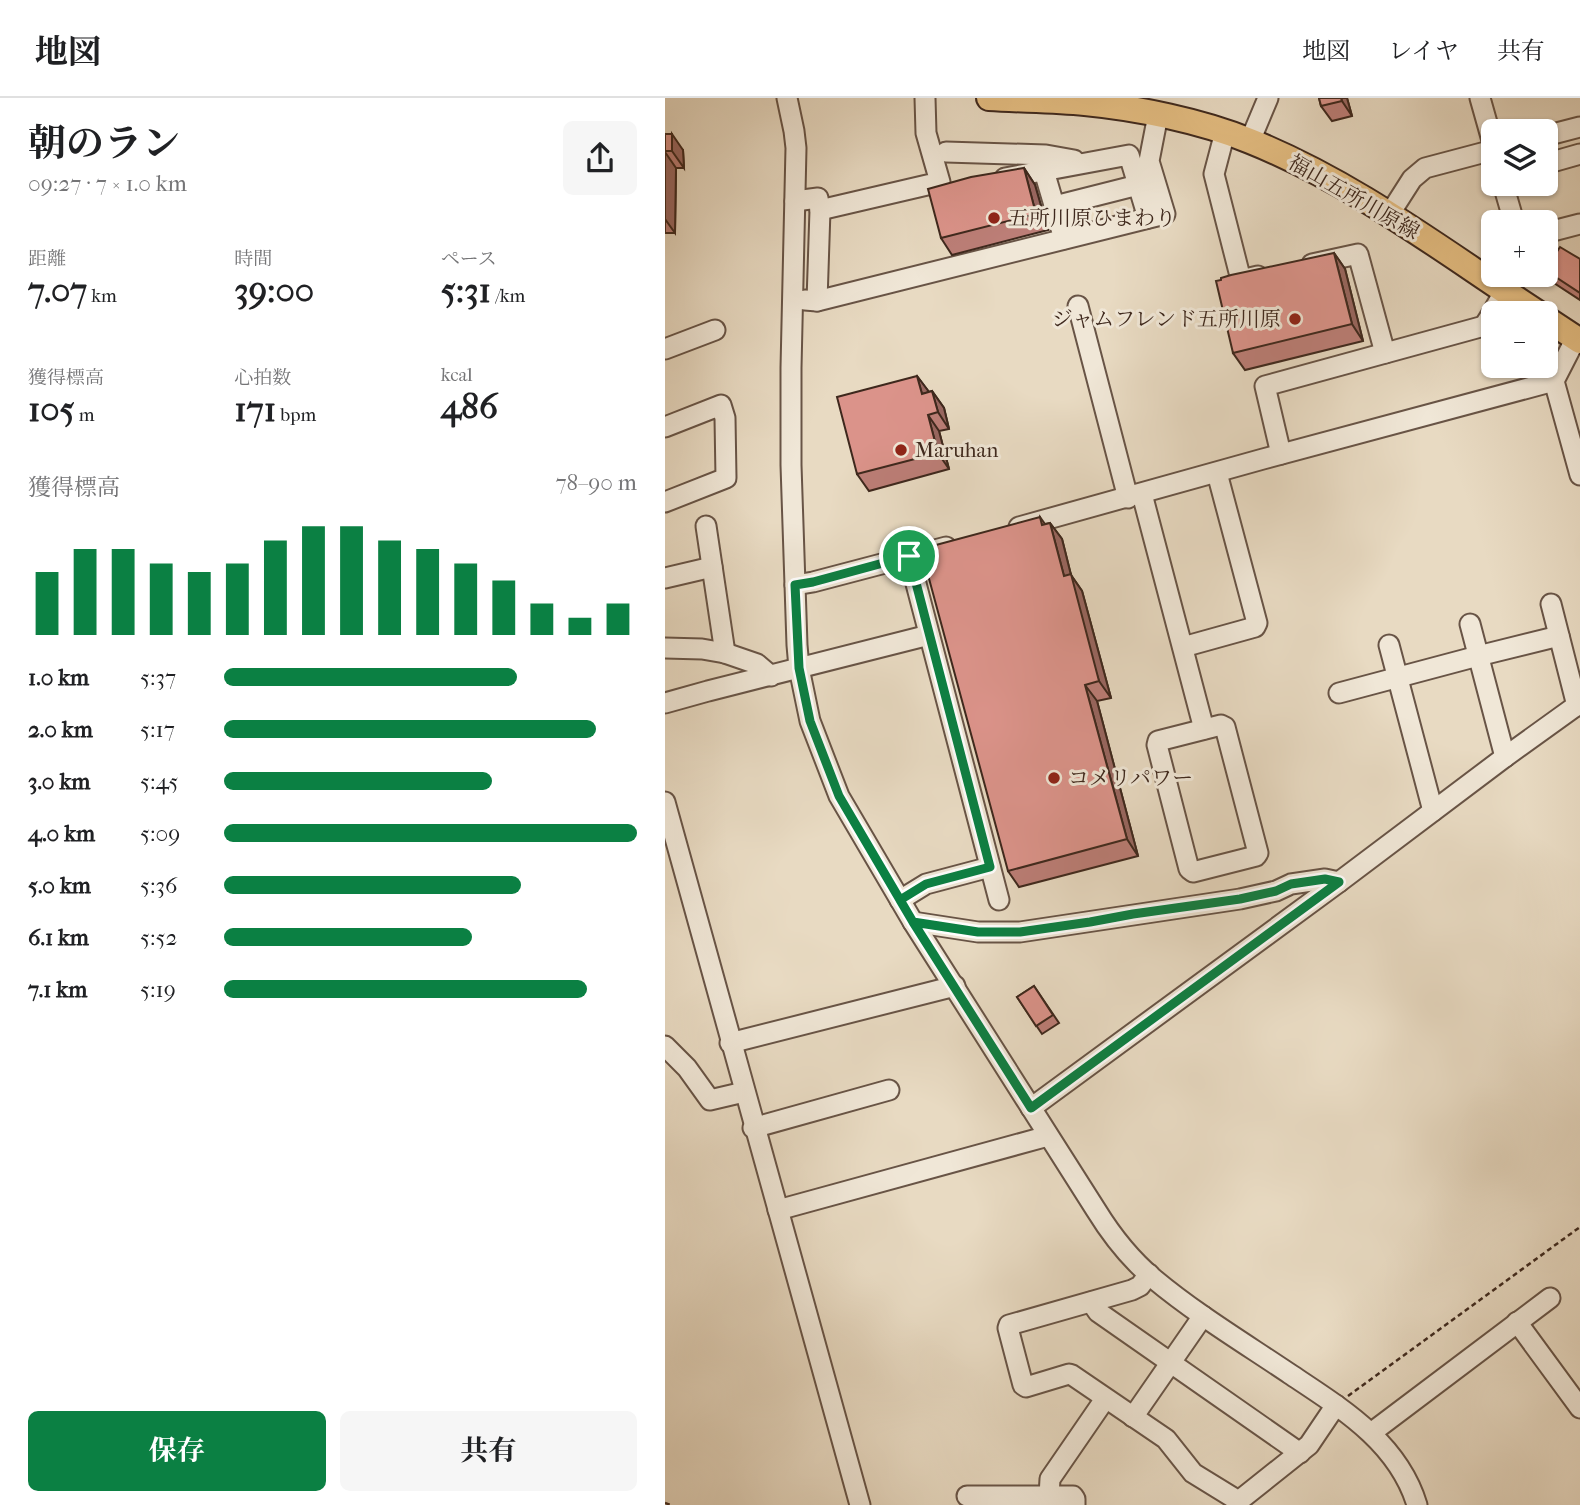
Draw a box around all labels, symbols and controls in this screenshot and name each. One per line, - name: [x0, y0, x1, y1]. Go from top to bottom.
- text: 地図: [35, 33, 101, 72]
- text: 地図: [1302, 37, 1350, 65]
- text: レイヤ: [1388, 37, 1459, 65]
- text: 共有: [1497, 37, 1545, 65]
- map controls: [1481, 119, 1558, 378]
- button: layers: [1481, 119, 1558, 196]
- text: 朝のラン: [28, 121, 180, 166]
- button: share: [563, 121, 637, 195]
- street label: 福山五所川原線: [1284, 150, 1424, 244]
- text: 09:27 · 7 × 1.0 km: [28, 170, 187, 197]
- place label: 五所川原ひまわり: [1008, 206, 1176, 230]
- marker: 五所川原ひまわり: [986, 210, 1002, 226]
- button: +: [1481, 210, 1558, 287]
- text: 距離: [28, 248, 66, 270]
- text: 時間: [234, 248, 272, 270]
- text: ペース: [441, 248, 497, 270]
- text: 7.07: [28, 270, 87, 311]
- text: 39:00: [234, 270, 314, 311]
- text: 5:31: [441, 270, 491, 311]
- text: km: [87, 285, 117, 307]
- text: /km: [491, 285, 525, 307]
- button: −: [1481, 301, 1558, 378]
- place label: ジャムフレンド五所川原: [1052, 307, 1281, 331]
- marker: ジャムフレンド五所川原: [1287, 311, 1303, 327]
- text: kcal: [441, 364, 473, 386]
- text: 獲得標高: [28, 367, 104, 389]
- text: 心拍数: [234, 367, 291, 389]
- text: 486: [441, 386, 498, 427]
- text: 105: [28, 389, 75, 430]
- text: 171: [234, 389, 276, 430]
- text: m: [75, 404, 95, 426]
- text: bpm: [276, 404, 316, 426]
- place label: Maruhan: [915, 438, 999, 462]
- marker: Maruhan: [893, 442, 909, 458]
- text: 78–90 m: [556, 469, 637, 496]
- text: 獲得標高: [28, 474, 120, 501]
- pin: [879, 526, 939, 586]
- icon: arrive: [890, 537, 928, 575]
- text: 1.0 km: [28, 664, 89, 691]
- text: 5:37: [140, 664, 176, 691]
- text: 2.0 km: [28, 716, 93, 743]
- text: 5:17: [140, 716, 175, 743]
- place label: コメリパワー: [1068, 766, 1193, 790]
- text: 3.0 km: [28, 768, 90, 795]
- text: 5:45: [140, 768, 178, 795]
- marker: コメリパワー: [1046, 770, 1062, 786]
- text: 4.0 km: [28, 820, 95, 847]
- text: 5:09: [140, 820, 180, 847]
- text: 5.0 km: [28, 872, 91, 899]
- text: 5:36: [140, 872, 177, 899]
- text: 6.1 km: [28, 924, 89, 951]
- text: 5:52: [140, 924, 177, 951]
- text: 7.1 km: [28, 976, 87, 1003]
- text: 5:19: [140, 976, 176, 1003]
- button: 保存: [28, 1411, 326, 1491]
- button: 共有: [340, 1411, 637, 1491]

